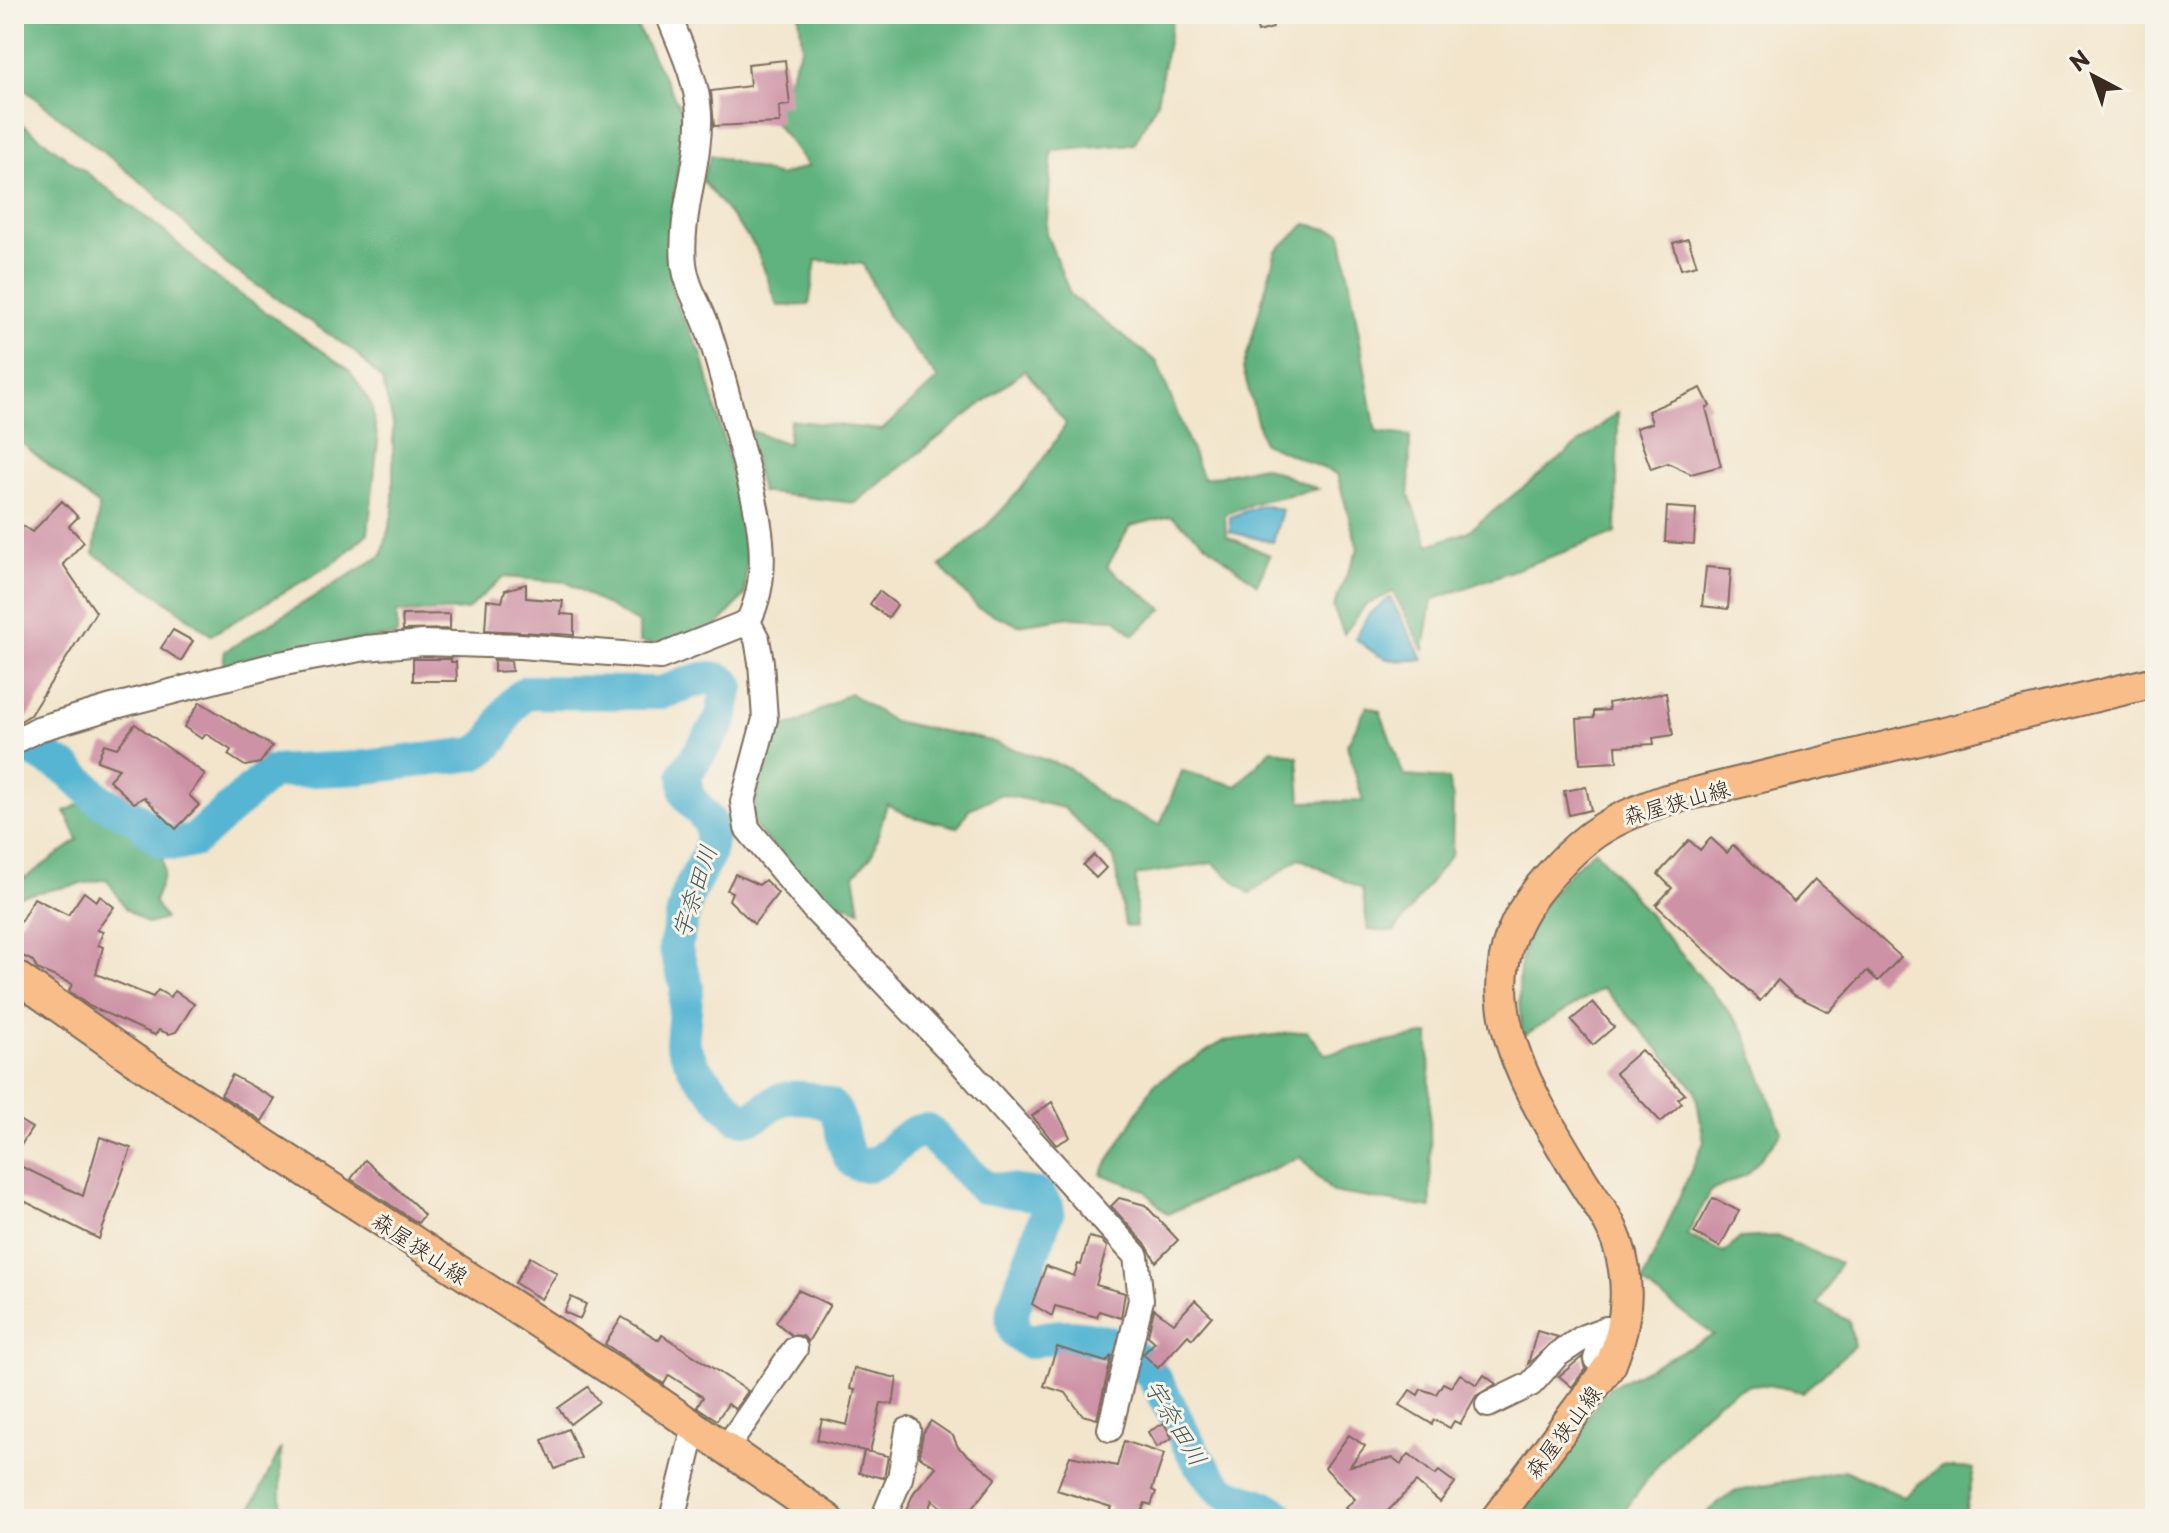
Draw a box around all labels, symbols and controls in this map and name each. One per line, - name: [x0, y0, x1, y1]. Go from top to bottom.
- north arrow: [2053, 36, 2133, 116]
- text: N: [2061, 42, 2096, 78]
- street label: 森屋狭山線: [1619, 770, 1733, 832]
- water label: 宇奈田川: [661, 840, 725, 942]
- street label: 森屋狭山線: [366, 1203, 476, 1291]
- water label: 宇奈田川: [1137, 1372, 1217, 1472]
- street label: 森屋狭山線: [1516, 1377, 1608, 1485]

